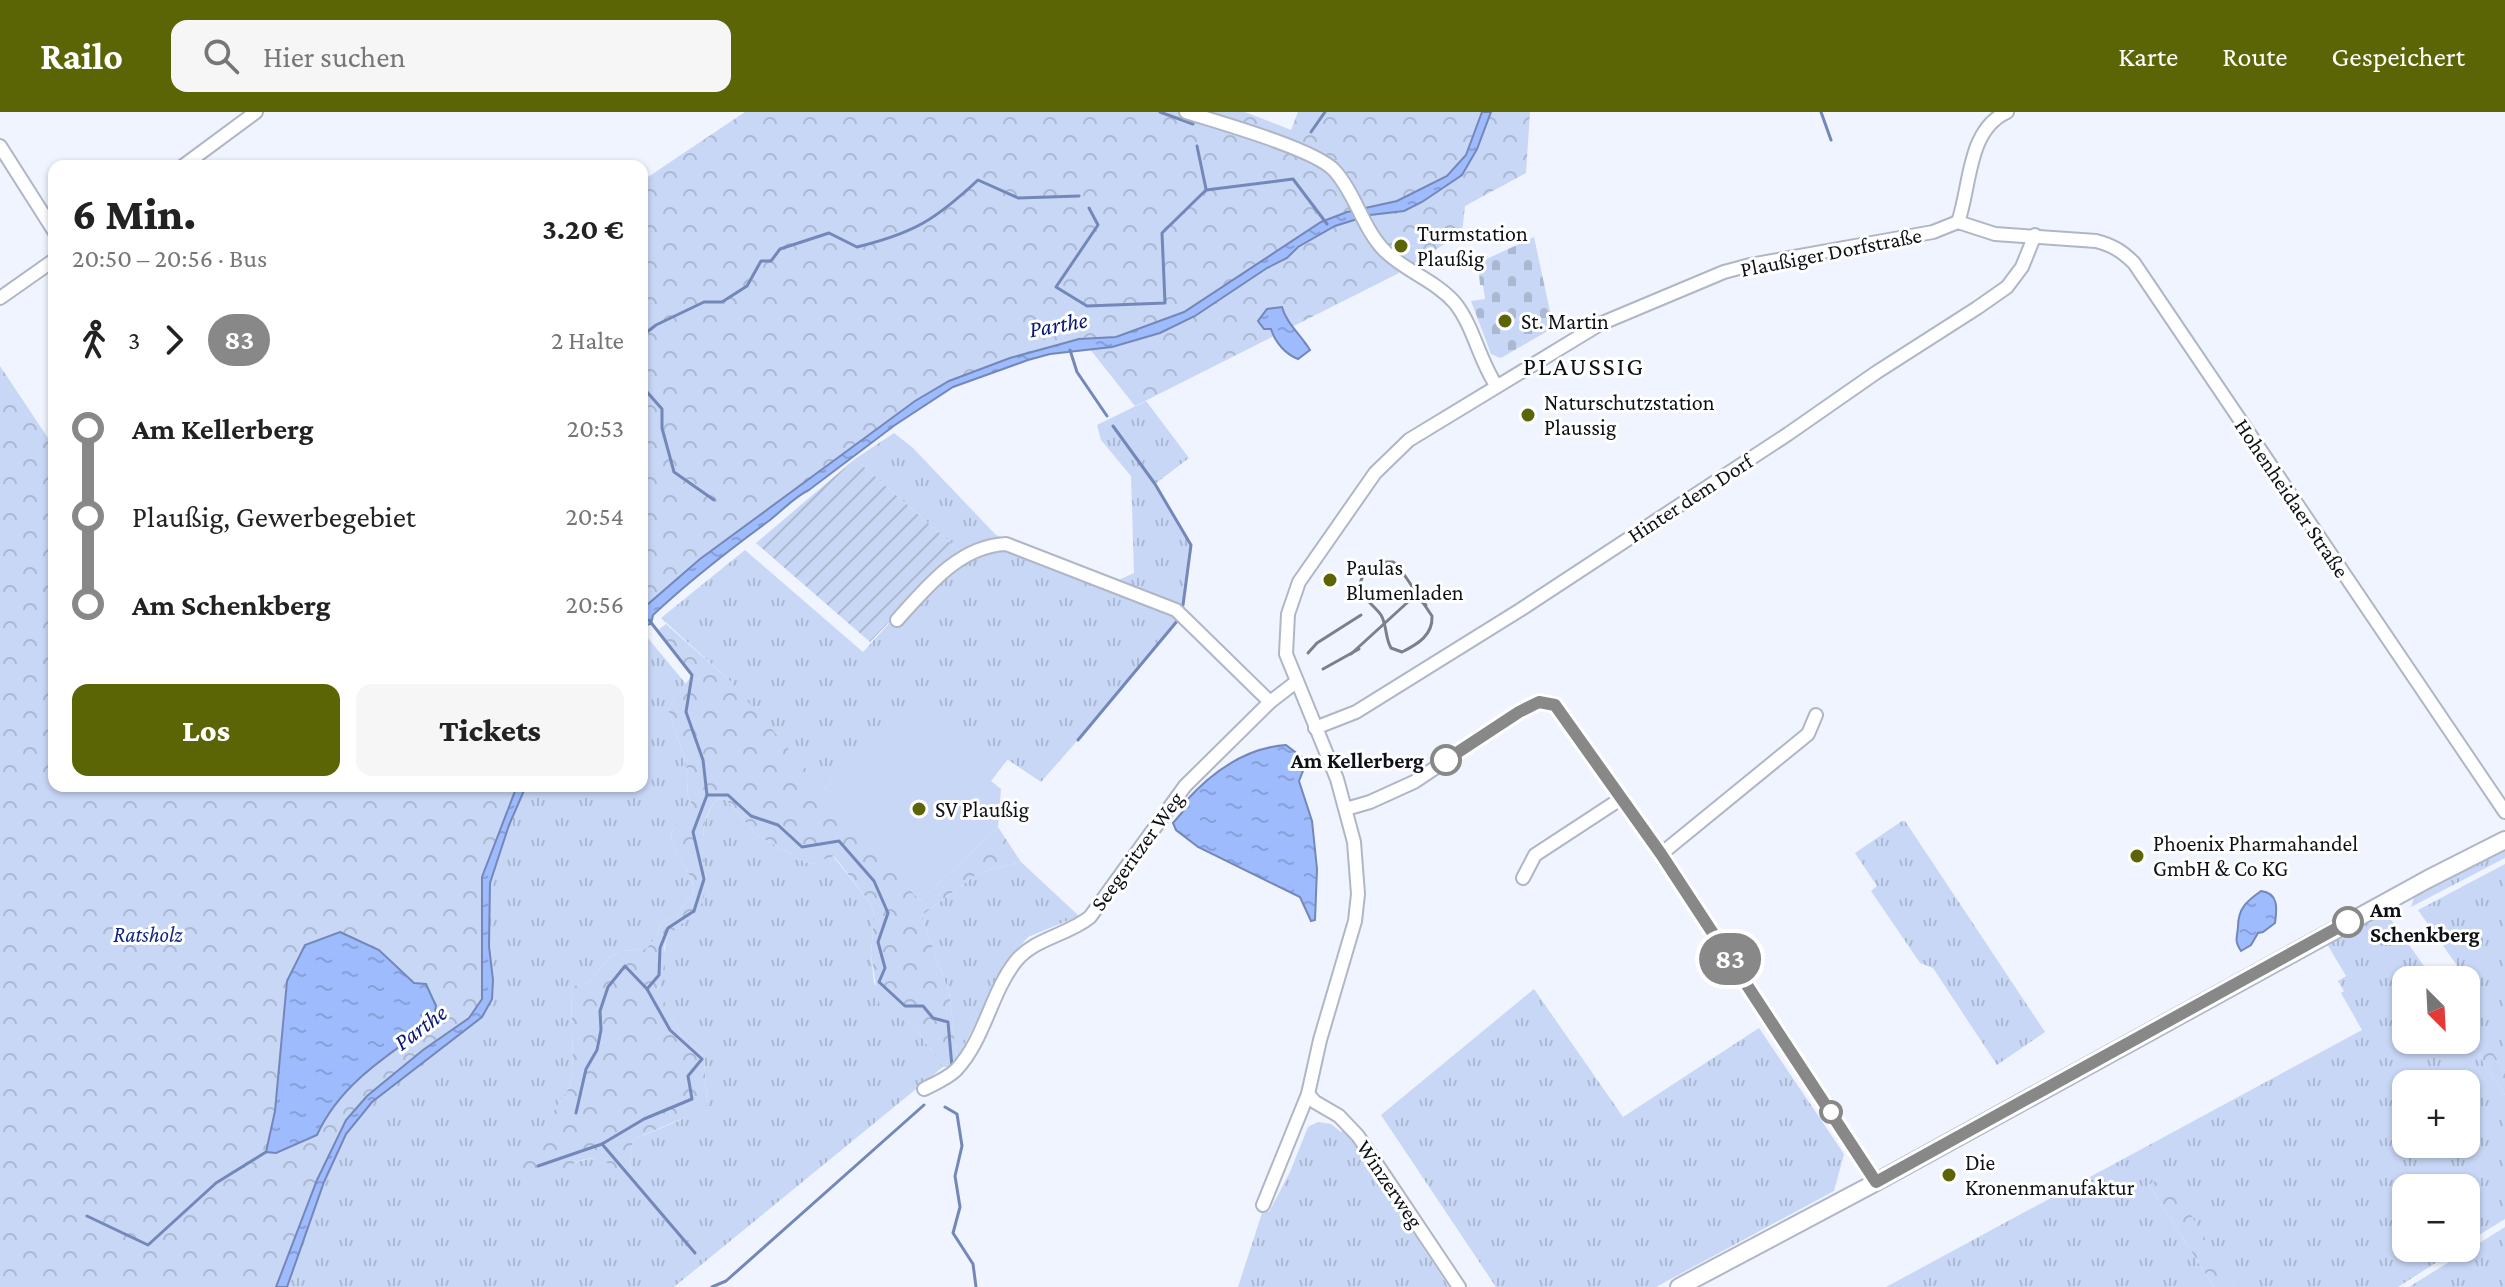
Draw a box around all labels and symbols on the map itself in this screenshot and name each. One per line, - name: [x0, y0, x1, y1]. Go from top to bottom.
- place label: Turmstation Plaußig: [1417, 221, 1528, 271]
- street label: Plaußiger Dorfstraße: [1738, 222, 1924, 282]
- marker: Turmstation Plaußig: [1392, 237, 1410, 255]
- water label: Parthe: [1027, 306, 1089, 342]
- place label: St. Martin: [1521, 309, 1609, 334]
- marker: St. Martin: [1496, 312, 1514, 330]
- district label: PLAUSSIG: [1523, 352, 1645, 381]
- place label: Naturschutzstation Plaussig: [1544, 390, 1715, 440]
- marker: Naturschutzstation Plaussig: [1519, 406, 1537, 424]
- street label: Hohenheidaer Straße: [2230, 414, 2354, 582]
- street label: Hinter dem Dorf: [1623, 448, 1758, 548]
- place label: Paulas Blumenladen: [1346, 555, 1464, 605]
- marker: Paulas Blumenladen: [1321, 571, 1339, 589]
- marker: Am Kellerberg: [1431, 745, 1461, 775]
- place label: Am Kellerberg: [1290, 748, 1424, 773]
- street label: Seegeritzer Weg: [1085, 786, 1189, 915]
- place label: SV Plaußig: [935, 797, 1029, 822]
- marker: SV Plaußig: [910, 800, 928, 818]
- place label: Phoenix Pharmahandel GmbH & Co KG: [2153, 831, 2358, 881]
- marker: Phoenix Pharmahandel GmbH & Co KG: [2128, 847, 2146, 865]
- place label: Am Schenkberg: [2369, 897, 2480, 947]
- marker: Am Schenkberg: [2333, 907, 2363, 937]
- park label: Ratsholz: [113, 922, 183, 947]
- line badge: 83: [1694, 933, 1766, 985]
- north arrow: [2392, 966, 2480, 1054]
- water label: Parthe: [388, 998, 452, 1056]
- unlabelled marker: [1820, 1101, 1842, 1123]
- street label: Winzerweg: [1352, 1135, 1429, 1233]
- place label: Die Kronenmanufaktur: [1965, 1150, 2135, 1200]
- marker: Die Kronenmanufaktur: [1940, 1166, 1958, 1184]

